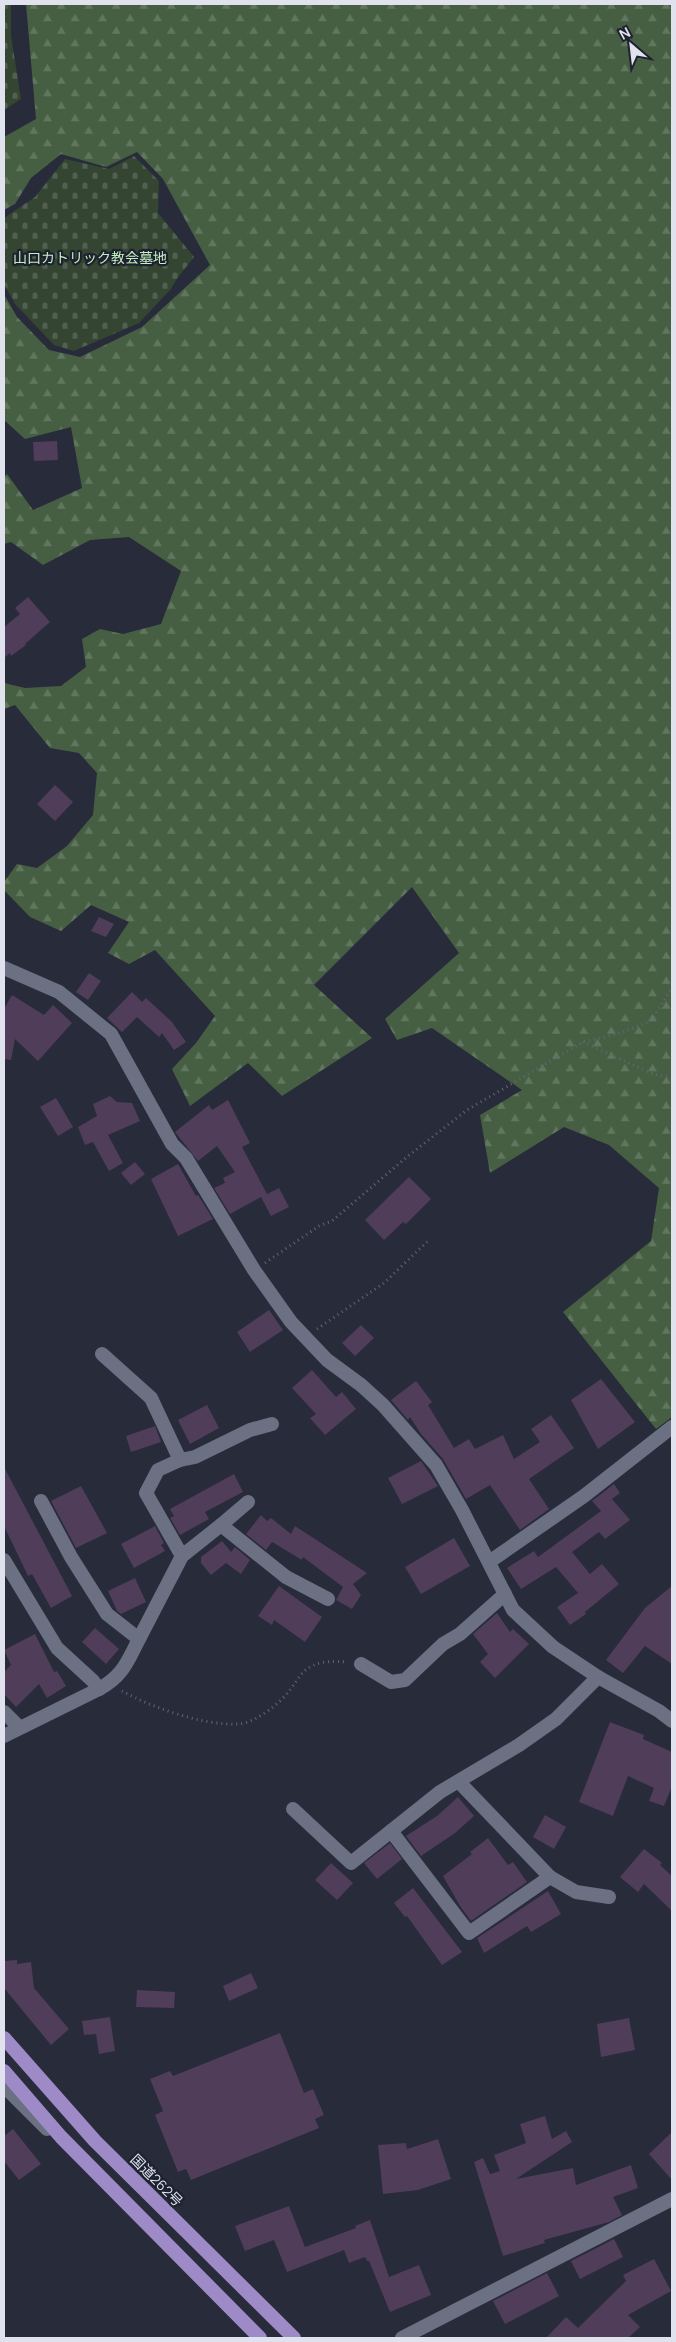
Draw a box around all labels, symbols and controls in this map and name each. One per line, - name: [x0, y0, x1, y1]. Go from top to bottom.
- north arrow: [606, 20, 656, 70]
- text: N: [616, 22, 634, 44]
- park label: 山口カトリック教会墓地: [13, 248, 167, 267]
- street label: 国道262号: [127, 2150, 187, 2210]

